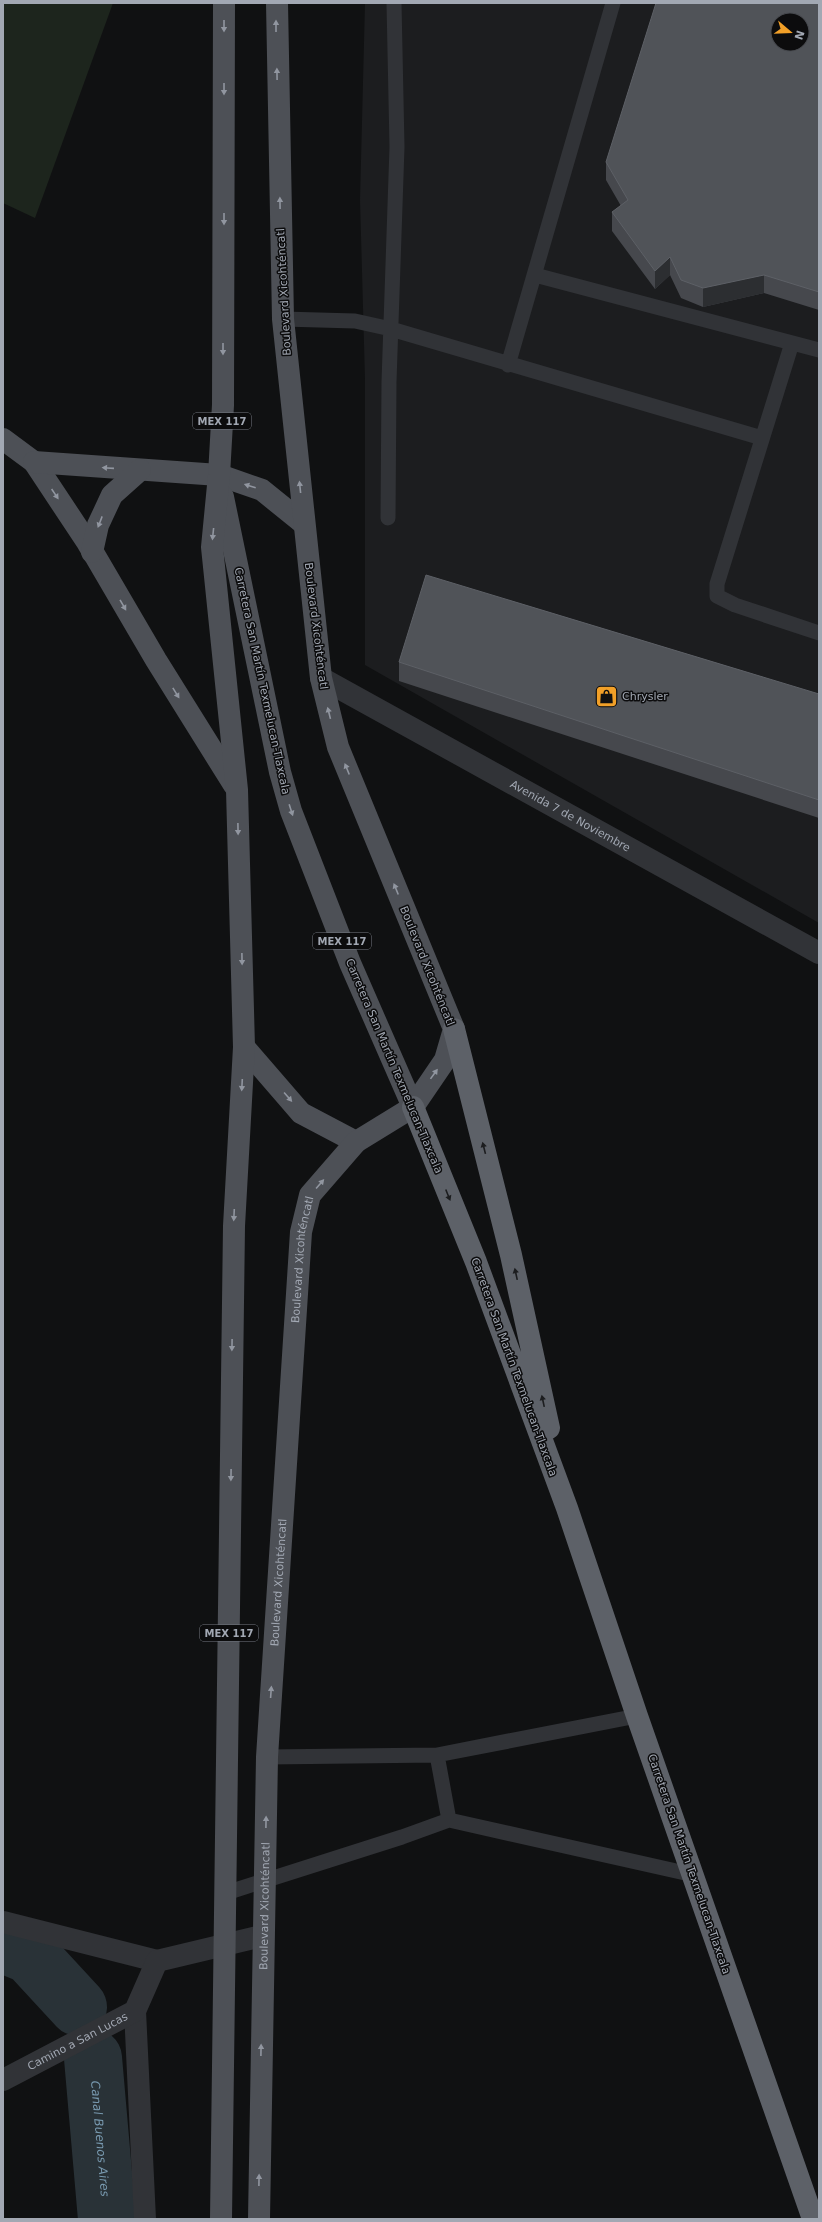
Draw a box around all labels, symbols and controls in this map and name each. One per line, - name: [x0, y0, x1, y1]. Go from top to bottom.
- north arrow: [770, 12, 810, 52]
- one-way arrow: [273, 19, 279, 32]
- one-way arrow: [221, 20, 227, 33]
- text: N: [791, 29, 807, 42]
- one-way arrow: [274, 67, 280, 80]
- one-way arrow: [221, 83, 227, 96]
- one-way arrow: [277, 196, 283, 209]
- one-way arrow: [221, 213, 227, 226]
- street label: Boulevard Xicohténcatl: [274, 228, 294, 356]
- one-way arrow: [220, 343, 226, 356]
- road number: MEX 117: [193, 413, 251, 429]
- one-way arrow: [102, 464, 114, 471]
- one-way arrow: [297, 481, 303, 493]
- one-way arrow: [244, 482, 256, 488]
- one-way arrow: [51, 489, 59, 500]
- one-way arrow: [97, 517, 103, 529]
- one-way arrow: [210, 528, 216, 540]
- street label: Boulevard Xicohténcatl: [302, 562, 330, 690]
- street label: Carretera San Martín Texmelucan-Tlaxcala: [232, 566, 292, 796]
- one-way arrow: [120, 599, 127, 611]
- shop icon: Chrysler: [594, 683, 620, 709]
- one-way arrow: [173, 687, 180, 699]
- place label: Chrysler: [622, 690, 668, 703]
- one-way arrow: [326, 707, 332, 719]
- one-way arrow: [344, 763, 350, 774]
- street label: Avenida 7 de Noviembre: [508, 777, 633, 854]
- one-way arrow: [288, 804, 294, 816]
- one-way arrow: [235, 823, 242, 835]
- one-way arrow: [393, 882, 399, 894]
- street label: Boulevard Xicohténcatl: [397, 904, 457, 1028]
- road number: MEX 117: [313, 933, 371, 949]
- one-way arrow: [238, 953, 245, 965]
- street label: Carretera San Martín Texmelucan-Tlaxcala: [343, 957, 445, 1175]
- one-way arrow: [430, 1069, 438, 1080]
- one-way arrow: [238, 1079, 245, 1091]
- one-way arrow: [283, 1092, 292, 1102]
- one-way arrow: [481, 1142, 487, 1154]
- one-way arrow: [315, 1179, 324, 1189]
- one-way arrow: [446, 1189, 452, 1201]
- street label: Boulevard Xicohténcatl: [289, 1195, 316, 1323]
- one-way arrow: [231, 1209, 238, 1221]
- street label: Carretera San Martín Texmelucan-Tlaxcala: [468, 1256, 560, 1478]
- one-way arrow: [512, 1268, 518, 1280]
- one-way arrow: [229, 1339, 236, 1351]
- one-way arrow: [540, 1395, 546, 1407]
- one-way arrow: [228, 1469, 234, 1482]
- street label: Boulevard Xicohténcatl: [268, 1518, 289, 1647]
- road number: MEX 117: [200, 1625, 258, 1641]
- one-way arrow: [267, 1686, 274, 1698]
- street label: Carretera San Martín Texmelucan-Tlaxcala: [645, 1752, 733, 1976]
- one-way arrow: [263, 1815, 269, 1828]
- street label: Boulevard Xicohténcatl: [257, 1842, 272, 1970]
- street label: Camino a San Lucas: [25, 2009, 130, 2073]
- one-way arrow: [258, 2043, 264, 2056]
- water label: Canal Buenos Aires: [88, 2080, 112, 2197]
- one-way arrow: [256, 2173, 262, 2186]

